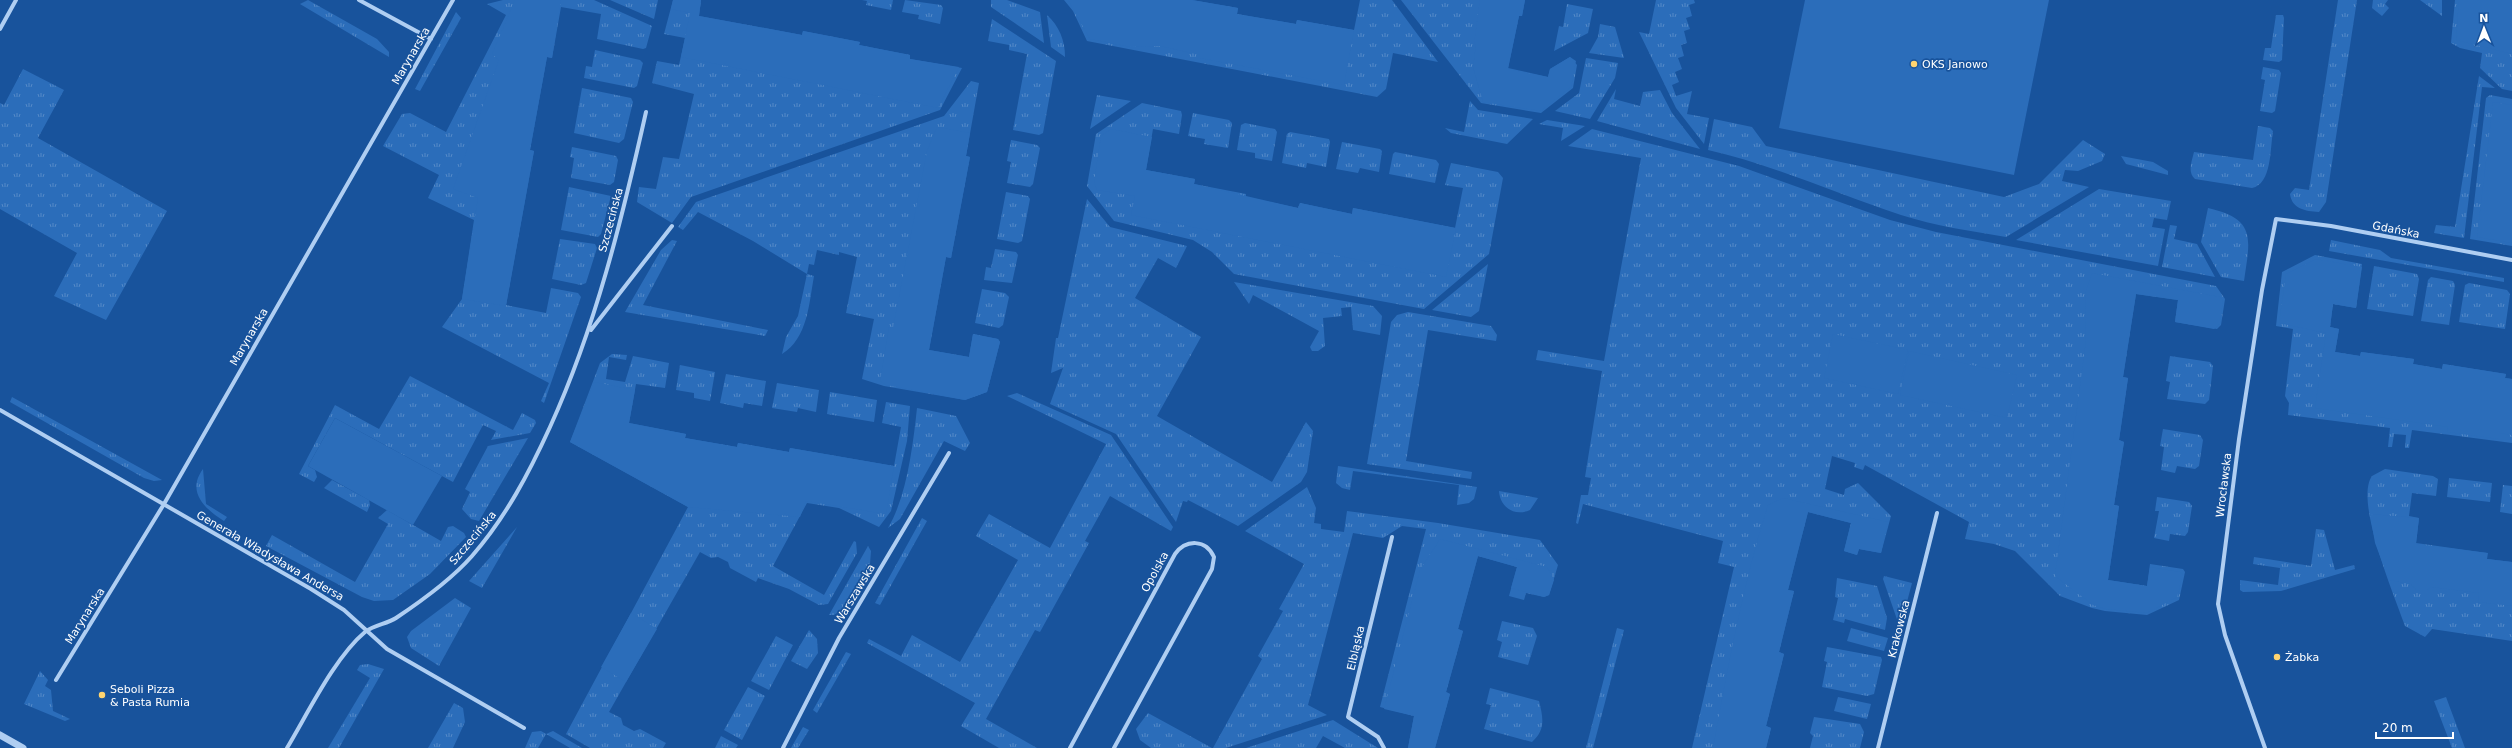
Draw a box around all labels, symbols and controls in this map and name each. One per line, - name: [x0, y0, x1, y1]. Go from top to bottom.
- north arrow: [2464, 8, 2504, 48]
- text: N: [2479, 12, 2489, 25]
- street label: Marynarska: [389, 25, 433, 87]
- place label: OKS Janowo: [1922, 58, 1988, 71]
- marker: OKS Janowo: [1909, 59, 1919, 69]
- street label: Szczecińska: [596, 186, 626, 254]
- street label: Gdańska: [2371, 219, 2421, 241]
- street label: Marynarska: [227, 306, 271, 368]
- street label: Wrocławska: [2214, 452, 2234, 518]
- street label: Generała Władysława Andersa: [194, 508, 346, 604]
- street label: Szczecińska: [447, 509, 499, 567]
- street label: Opolska: [1139, 550, 1171, 594]
- street label: Warszawska: [832, 562, 878, 626]
- street label: Marynarska: [62, 585, 108, 647]
- street label: Krakowska: [1886, 599, 1912, 659]
- street label: Elbląska: [1345, 624, 1367, 672]
- place label: Żabka: [2285, 651, 2319, 664]
- marker: Żabka: [2272, 652, 2282, 662]
- place label: Seboli Pizza & Pasta Rumia: [110, 683, 190, 709]
- marker: Seboli Pizza & Pasta Rumia: [97, 690, 107, 700]
- scale bar: [2376, 714, 2453, 740]
- text: 20 m: [2382, 721, 2413, 735]

